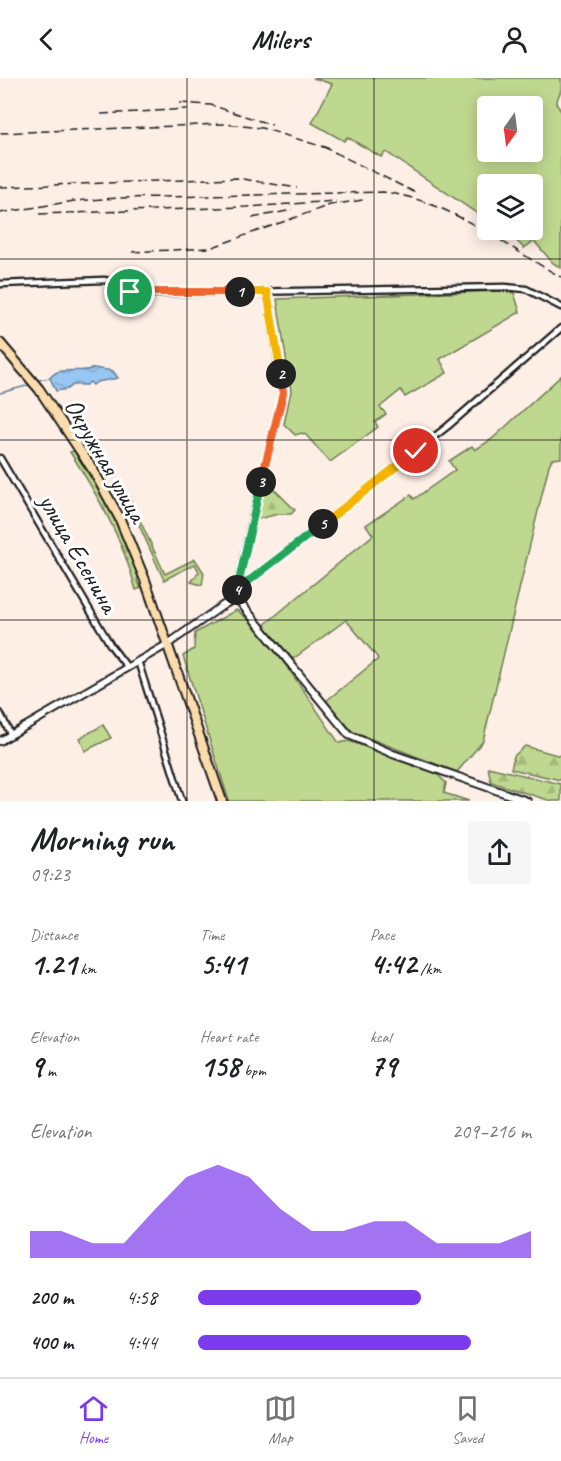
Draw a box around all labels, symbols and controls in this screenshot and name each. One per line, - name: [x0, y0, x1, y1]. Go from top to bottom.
- text: Milers: [251, 22, 310, 56]
- icon: back: [30, 23, 63, 56]
- icon: person: [498, 23, 531, 56]
- north arrow: [477, 96, 543, 162]
- map controls: [477, 96, 543, 240]
- button: layers: [477, 174, 543, 240]
- pin: [104, 266, 155, 317]
- icon: arrive: [113, 275, 146, 308]
- pin: 1: [225, 277, 255, 307]
- text: 1: [236, 282, 244, 302]
- pin: 2: [266, 359, 296, 389]
- text: 2: [277, 364, 285, 384]
- street label: Окружная улица: [57, 392, 156, 530]
- pin: [390, 425, 441, 476]
- icon: check: [399, 434, 432, 467]
- pin: 3: [246, 467, 276, 497]
- text: 3: [257, 472, 265, 492]
- street label: улица Есенина: [30, 486, 127, 621]
- pin: 5: [308, 509, 338, 539]
- text: 5: [320, 514, 326, 534]
- pin: 4: [222, 575, 252, 605]
- text: 4: [233, 580, 241, 600]
- text: Morning run: [30, 818, 174, 860]
- button: share: [468, 821, 531, 884]
- text: 09:23: [30, 862, 70, 887]
- text: Distance: [30, 925, 78, 945]
- text: Time: [200, 925, 224, 945]
- text: Pace: [370, 925, 395, 945]
- text: 1.21: [30, 945, 76, 983]
- text: 5:41: [200, 945, 246, 983]
- text: 4:42: [370, 945, 416, 983]
- text: km: [76, 959, 96, 979]
- text: /km: [416, 959, 441, 979]
- text: Elevation: [30, 1027, 79, 1047]
- text: Heart rate: [200, 1027, 258, 1047]
- text: kcal: [370, 1027, 391, 1047]
- text: 9: [30, 1047, 43, 1085]
- text: 158: [200, 1047, 240, 1085]
- text: 79: [370, 1047, 397, 1085]
- text: m: [43, 1061, 56, 1081]
- text: bpm: [240, 1061, 266, 1081]
- text: Elevation: [30, 1119, 92, 1144]
- text: 209–216 m: [452, 1119, 531, 1144]
- text: 200 m: [30, 1285, 73, 1310]
- text: 4:58: [126, 1285, 157, 1310]
- text: 400 m: [30, 1330, 73, 1355]
- text: 4:44: [126, 1330, 157, 1355]
- tab: Home: [77, 1392, 110, 1448]
- tab: Map: [264, 1392, 297, 1448]
- tab: Saved: [451, 1392, 484, 1448]

